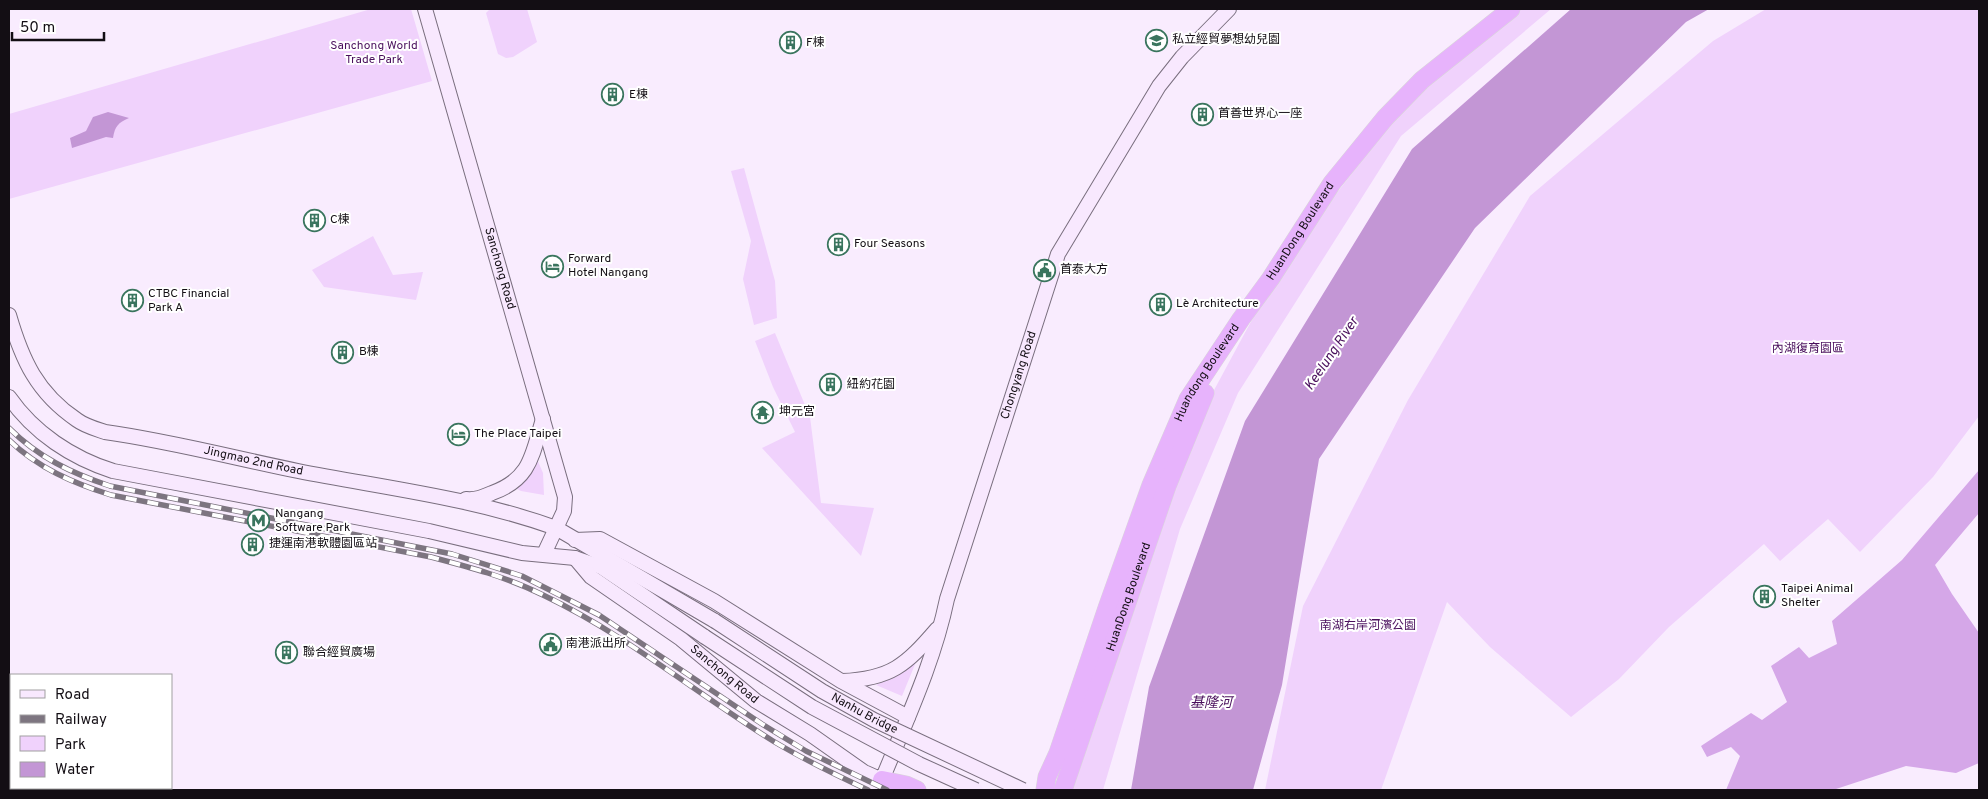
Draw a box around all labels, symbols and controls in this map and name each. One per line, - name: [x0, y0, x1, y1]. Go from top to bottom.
- scale bar: [12, 10, 105, 42]
- text: 50 m: [20, 19, 55, 38]
- school or university icon: 私立經貿夢想幼兒園: [1144, 28, 1168, 52]
- building icon: F棟: [778, 31, 802, 55]
- place label: 私立經貿夢想幼兒園: [1172, 32, 1280, 48]
- place label: F棟: [806, 35, 825, 51]
- park label: Sanchong World Trade Park: [330, 38, 418, 68]
- building icon: E棟: [601, 83, 625, 107]
- place label: E棟: [629, 87, 648, 103]
- building icon: 首善世界心一座: [1190, 102, 1214, 126]
- place label: 首善世界心一座: [1218, 106, 1302, 122]
- street label: HuanDong Boulevard: [1263, 179, 1338, 284]
- building icon: C棟: [302, 208, 326, 232]
- place label: C棟: [330, 212, 350, 228]
- street label: Sanchong Road: [480, 226, 519, 311]
- building icon: Four Seasons: [826, 232, 850, 256]
- place label: Four Seasons: [854, 236, 925, 252]
- place label: Forward Hotel Nangang: [568, 251, 648, 281]
- hotel icon: Forward Hotel Nangang: [540, 254, 564, 278]
- public building icon: 首泰大方: [1032, 258, 1056, 282]
- place label: 首泰大方: [1060, 262, 1108, 278]
- place label: CTBC Financial Park A: [148, 286, 229, 316]
- building icon: CTBC Financial Park A: [120, 289, 144, 313]
- building icon: Lè Architecture: [1148, 292, 1172, 316]
- place label: Lè Architecture: [1176, 296, 1259, 312]
- water label: Keelung River: [1301, 313, 1364, 394]
- street label: Huandong Boulevard: [1171, 321, 1244, 424]
- street label: Chongyang Road: [997, 329, 1041, 422]
- building icon: B棟: [331, 340, 355, 364]
- park label: 內湖復育園區: [1772, 341, 1844, 357]
- place label: B棟: [359, 344, 379, 360]
- building icon: 紐約花園: [819, 373, 843, 397]
- place label: 紐約花園: [847, 377, 895, 393]
- temple icon: 坤元宮: [751, 400, 775, 424]
- place label: 坤元宮: [779, 404, 815, 420]
- hotel icon: The Place Taipei: [446, 422, 470, 446]
- place label: The Place Taipei: [474, 426, 561, 442]
- street label: Jingmao 2nd Road: [202, 443, 304, 480]
- place label: Nangang Software Park: [275, 506, 350, 536]
- metro station icon: Nangang Software Park: [247, 509, 271, 533]
- building icon: 捷運南港軟體園區站: [241, 532, 265, 556]
- place label: 捷運南港軟體園區站: [269, 536, 377, 552]
- street label: HuanDong Boulevard: [1103, 540, 1155, 654]
- place label: Taipei Animal Shelter: [1781, 581, 1853, 611]
- building icon: Taipei Animal Shelter: [1753, 584, 1777, 608]
- park label: 南湖右岸河濱公園: [1320, 618, 1416, 634]
- public building icon: 南港派出所: [538, 632, 562, 656]
- place label: 南港派出所: [566, 636, 626, 652]
- building icon: 聯合經貿廣場: [275, 641, 299, 665]
- street label: Sanchong Road: [686, 641, 762, 708]
- place label: 聯合經貿廣場: [303, 645, 375, 661]
- legend: [10, 674, 172, 789]
- text: Road: [55, 686, 90, 705]
- street label: Nanhu Bridge: [828, 690, 900, 738]
- water label: 基隆河: [1190, 695, 1235, 712]
- text: Railway: [55, 711, 107, 730]
- text: Park: [55, 736, 86, 755]
- text: Water: [55, 761, 95, 780]

